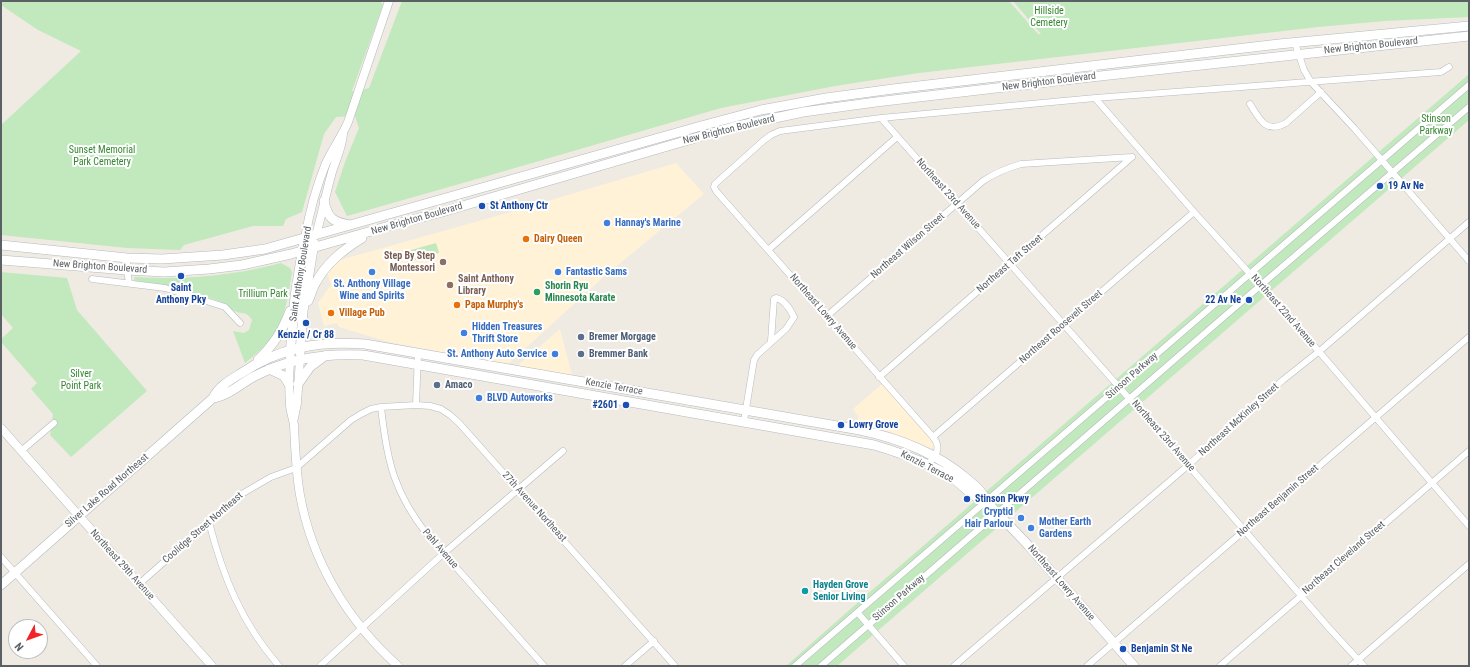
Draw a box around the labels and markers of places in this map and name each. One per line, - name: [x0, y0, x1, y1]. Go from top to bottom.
- place label: 19 Av Ne: [1388, 180, 1424, 192]
- marker: 19 Av Ne: [1375, 181, 1385, 191]
- place label: St Anthony Ctr: [490, 200, 548, 212]
- marker: St Anthony Ctr: [477, 201, 487, 211]
- place label: Hannay's Marine: [615, 217, 681, 229]
- marker: Hannay's Marine: [602, 218, 612, 228]
- place label: Dairy Queen: [534, 233, 582, 245]
- marker: Dairy Queen: [521, 234, 531, 244]
- place label: Step By Step Montessori: [384, 250, 435, 274]
- marker: Step By Step Montessori: [438, 257, 448, 267]
- place label: Fantastic Sams: [566, 266, 627, 278]
- marker: St. Anthony Village Wine and Spirits: [367, 267, 377, 277]
- marker: Fantastic Sams: [553, 267, 563, 277]
- marker: Saint Anthony Pky: [176, 271, 186, 281]
- place label: Saint Anthony Library: [458, 273, 514, 296]
- place label: St. Anthony Village Wine and Spirits: [334, 278, 410, 302]
- marker: Saint Anthony Library: [445, 280, 455, 290]
- place label: Shorin Ryu Minnesota Karate: [545, 280, 615, 304]
- place label: Saint Anthony Pky: [156, 282, 206, 306]
- marker: Shorin Ryu Minnesota Karate: [532, 287, 542, 297]
- place label: 22 Av Ne: [1205, 294, 1241, 306]
- marker: 22 Av Ne: [1244, 295, 1254, 305]
- place label: Papa Murphy's: [465, 299, 523, 311]
- marker: Papa Murphy's: [452, 300, 462, 310]
- place label: Village Pub: [339, 307, 385, 319]
- marker: Village Pub: [326, 308, 336, 318]
- marker: Kenzie / Cr 88: [301, 318, 311, 328]
- place label: Hidden Treasures Thrift Store: [472, 321, 542, 344]
- marker: Hidden Treasures Thrift Store: [459, 328, 469, 338]
- place label: Kenzie / Cr 88: [278, 329, 334, 341]
- place label: Bremer Morgage: [589, 331, 656, 343]
- marker: Bremer Morgage: [576, 332, 586, 342]
- place label: St. Anthony Auto Service: [447, 348, 547, 360]
- place label: Bremmer Bank: [589, 348, 648, 360]
- marker: St. Anthony Auto Service: [550, 349, 560, 359]
- marker: Bremmer Bank: [576, 349, 586, 359]
- place label: Amaco: [445, 379, 472, 391]
- marker: Amaco: [432, 380, 442, 390]
- place label: BLVD Autoworks: [487, 392, 553, 404]
- marker: BLVD Autoworks: [474, 393, 484, 403]
- place label: #2601: [593, 399, 618, 411]
- marker: #2601: [621, 400, 631, 410]
- place label: Lowry Grove: [849, 419, 898, 431]
- marker: Lowry Grove: [836, 420, 846, 430]
- place label: Stinson Pkwy: [975, 493, 1029, 505]
- marker: Stinson Pkwy: [962, 494, 972, 504]
- place label: Cryptid Hair Parlour: [965, 506, 1013, 530]
- marker: Cryptid Hair Parlour: [1016, 513, 1026, 523]
- place label: Mother Earth Gardens: [1039, 516, 1091, 540]
- marker: Mother Earth Gardens: [1026, 523, 1036, 533]
- place label: Hayden Grove Senior Living: [813, 579, 868, 602]
- marker: Hayden Grove Senior Living: [800, 586, 810, 596]
- place label: Benjamin St Ne: [1131, 643, 1192, 655]
- marker: Benjamin St Ne: [1118, 644, 1128, 654]

